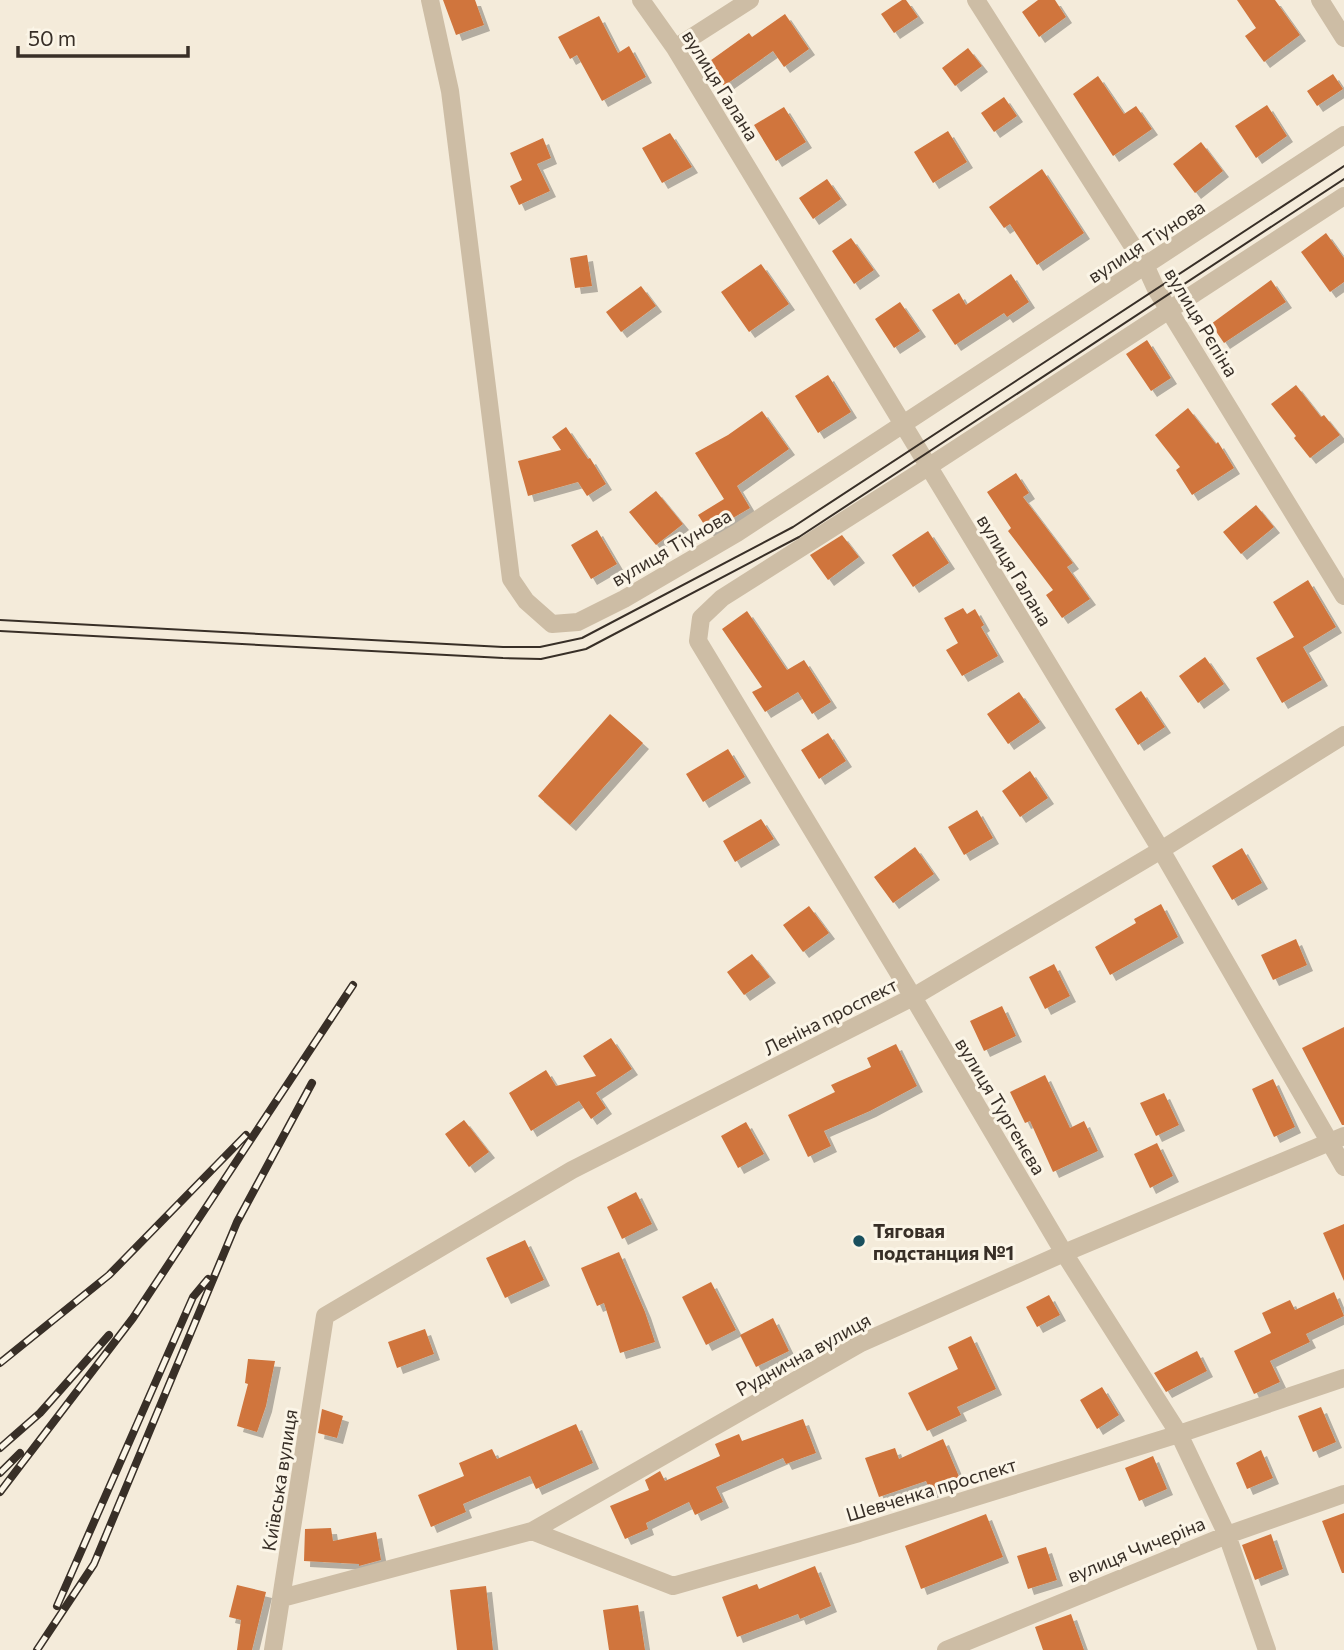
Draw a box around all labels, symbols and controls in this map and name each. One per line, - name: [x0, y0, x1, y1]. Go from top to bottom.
- scale bar: [18, 14, 187, 58]
- text: 50 m: [28, 25, 76, 50]
- street label: вулиця Галана: [678, 25, 764, 145]
- street label: вулиця Тіунова: [1083, 195, 1209, 287]
- street label: вулиця Рєпіна: [1160, 263, 1244, 381]
- street label: вулиця Тіунова: [607, 503, 735, 591]
- street label: вулиця Галана: [973, 510, 1057, 630]
- street label: Леніна проспект: [759, 972, 901, 1060]
- street label: вулиця Тургенєва: [951, 1033, 1051, 1179]
- place label: Тяговая подстанция №1: [873, 1219, 1014, 1264]
- marker: Тяговая подстанция №1: [851, 1233, 867, 1249]
- street label: Руднична вулиця: [732, 1307, 874, 1401]
- street label: Київська вулиця: [256, 1407, 302, 1553]
- street label: Шевченка проспект: [843, 1452, 1019, 1526]
- street label: вулиця Чичеріна: [1064, 1511, 1208, 1587]

